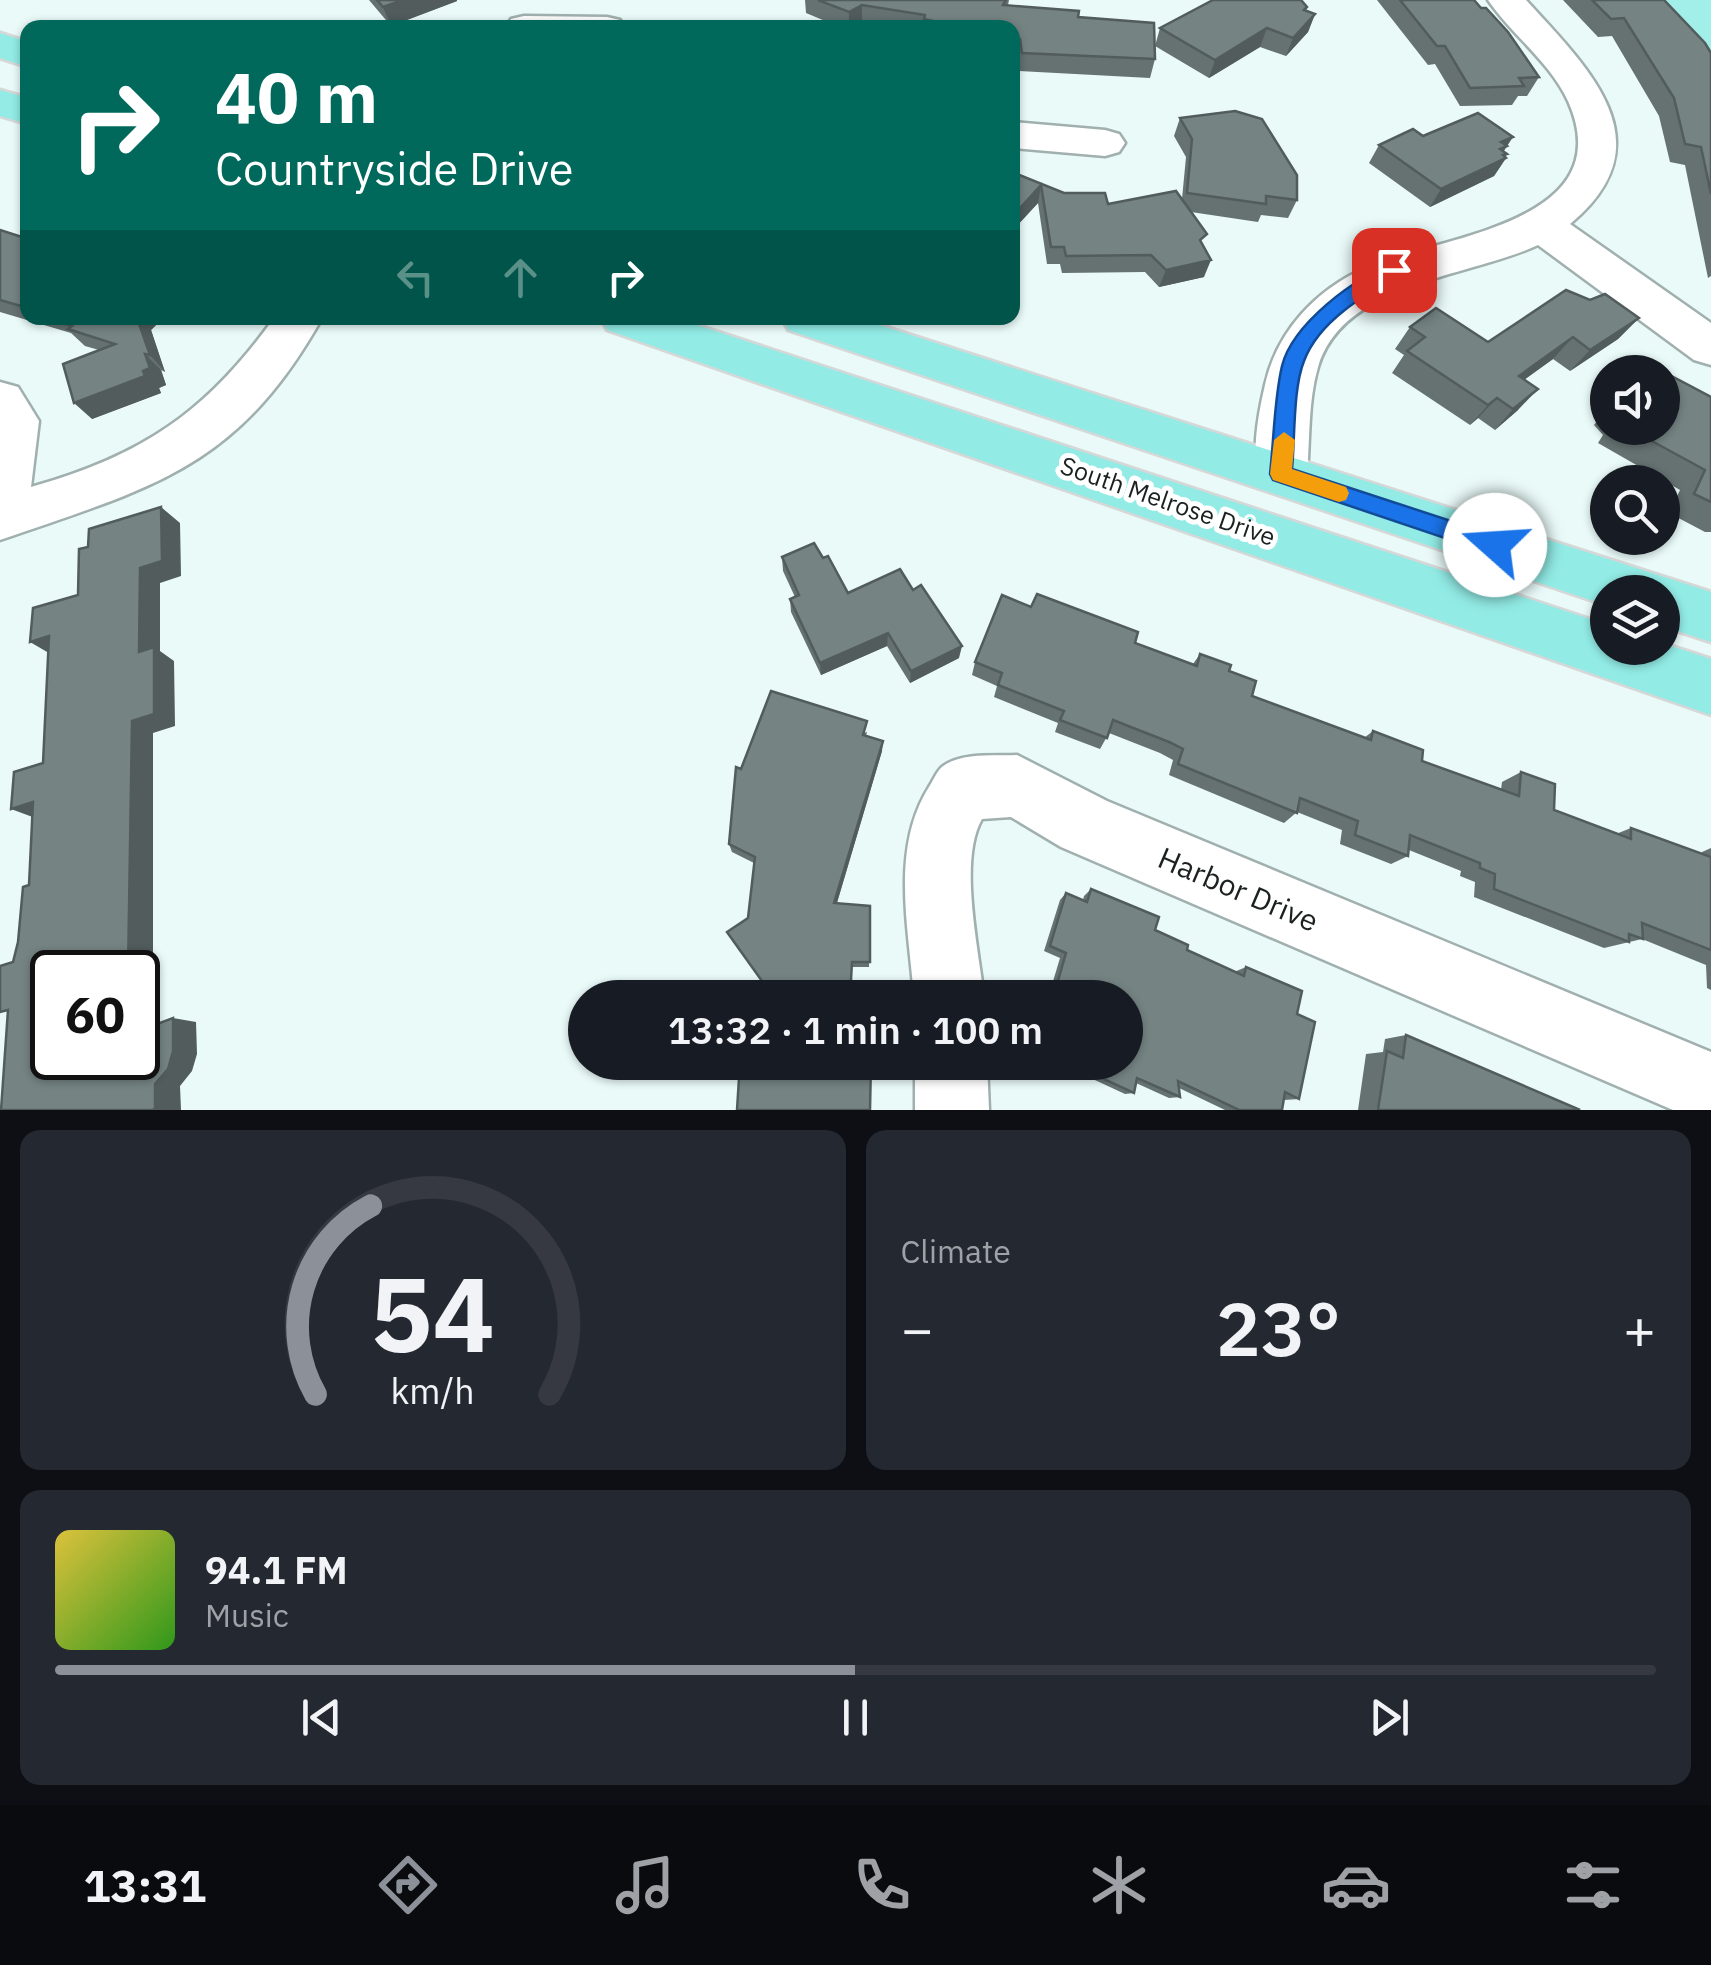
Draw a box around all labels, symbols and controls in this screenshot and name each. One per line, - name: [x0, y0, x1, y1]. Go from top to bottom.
- text: 40 m: [215, 51, 378, 142]
- icon: right: [50, 60, 180, 190]
- text: Countryside Drive: [215, 139, 573, 197]
- pin: [1352, 228, 1437, 313]
- icon: arrive: [1367, 243, 1422, 298]
- icon: left: [388, 250, 443, 305]
- icon: ahead: [493, 250, 548, 305]
- icon: right: [598, 250, 653, 305]
- map controls: [1590, 355, 1680, 665]
- button: sound: [1590, 355, 1680, 445]
- street label: South Melrose Drive: [1056, 448, 1280, 553]
- button: search: [1590, 465, 1680, 555]
- position arrow: [1443, 493, 1547, 597]
- button: layers: [1590, 575, 1680, 665]
- street label: Harbor Drive: [1153, 837, 1325, 940]
- speed limit sign: 60: [30, 950, 160, 1080]
- text: 13:32 · 1 min · 100 m: [668, 1005, 1043, 1054]
- text: Climate: [901, 1230, 1011, 1272]
- text: 54: [370, 1245, 495, 1381]
- text: 23°: [1216, 1279, 1341, 1377]
- text: −: [901, 1293, 934, 1364]
- text: +: [1623, 1293, 1656, 1364]
- text: km/h: [391, 1367, 475, 1414]
- text: 94.1 FM: [205, 1545, 348, 1594]
- text: Music: [205, 1594, 289, 1636]
- icon: previous: [294, 1690, 349, 1745]
- icon: pause: [828, 1690, 883, 1745]
- icon: next: [1362, 1690, 1417, 1745]
- icon: directions: [373, 1850, 443, 1920]
- icon: music: [610, 1850, 680, 1920]
- icon: phone: [847, 1850, 917, 1920]
- icon: climate: [1084, 1850, 1154, 1920]
- icon: car: [1321, 1850, 1391, 1920]
- icon: filters: [1558, 1850, 1628, 1920]
- text: 13:31: [83, 1856, 206, 1914]

